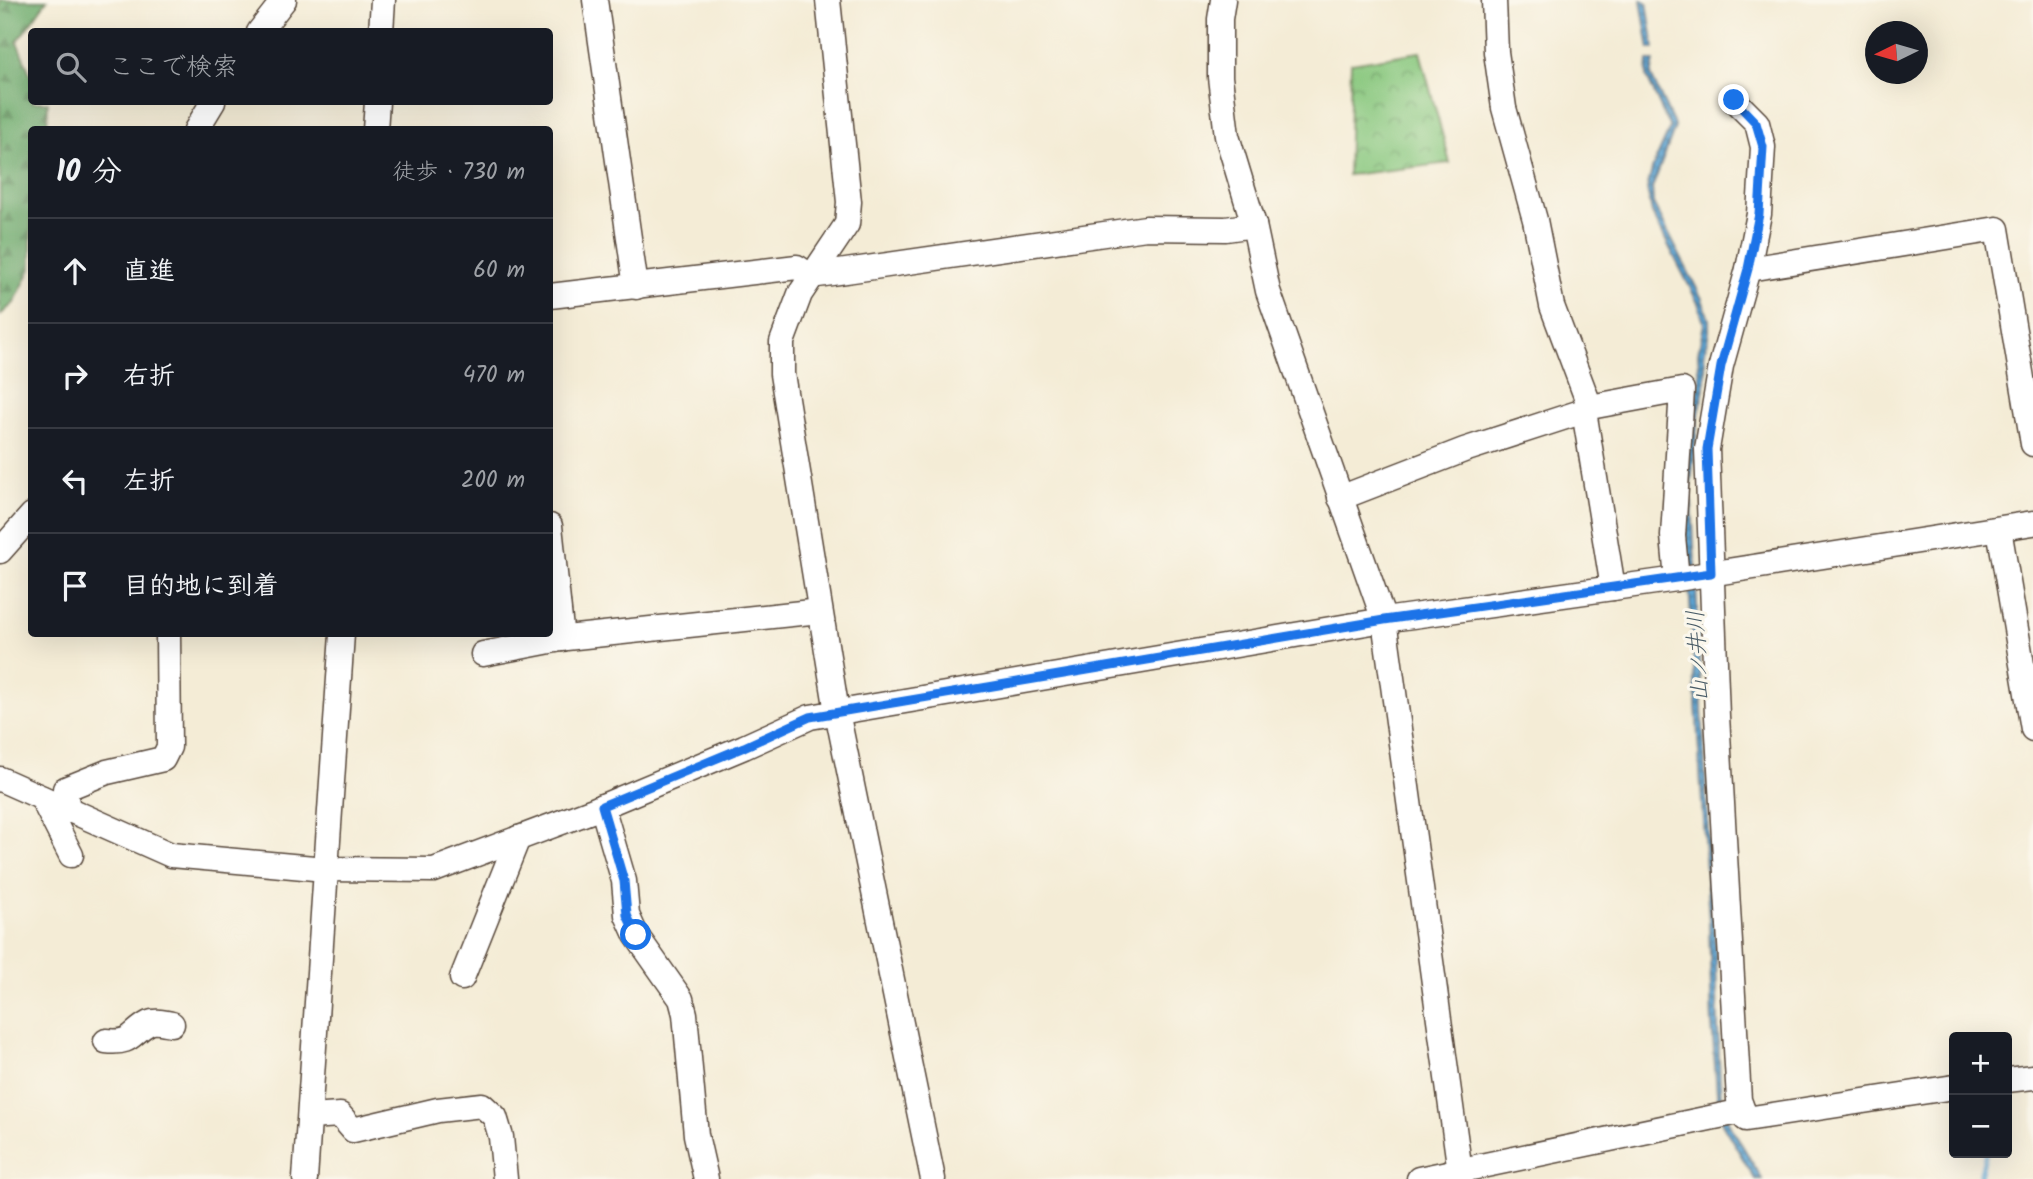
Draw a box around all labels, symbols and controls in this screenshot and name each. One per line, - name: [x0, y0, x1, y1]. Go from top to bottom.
- north arrow: [1865, 21, 1928, 84]
- search box: [28, 28, 553, 105]
- text: ここで検索: [108, 47, 238, 89]
- icon: search: [52, 48, 90, 86]
- route end: [1718, 84, 1749, 115]
- text: 10 分: [56, 149, 122, 197]
- text: 徒歩 · 730 m: [392, 155, 525, 191]
- text: 直進: [123, 251, 175, 293]
- icon: ahead: [56, 252, 94, 290]
- text: 60 m: [473, 253, 525, 289]
- text: 右折: [123, 356, 175, 398]
- icon: right: [56, 357, 94, 395]
- text: 470 m: [463, 358, 525, 394]
- text: 左折: [123, 461, 175, 503]
- icon: left: [56, 462, 94, 500]
- text: 200 m: [461, 463, 525, 499]
- text: 目的地に到着: [123, 566, 279, 608]
- icon: arrive: [56, 567, 94, 605]
- water label: 山ノ井川: [1679, 609, 1719, 703]
- route start: [620, 919, 651, 950]
- map controls: [1949, 1032, 2012, 1158]
- button: +: [1949, 1032, 2012, 1095]
- button: −: [1949, 1095, 2012, 1158]

